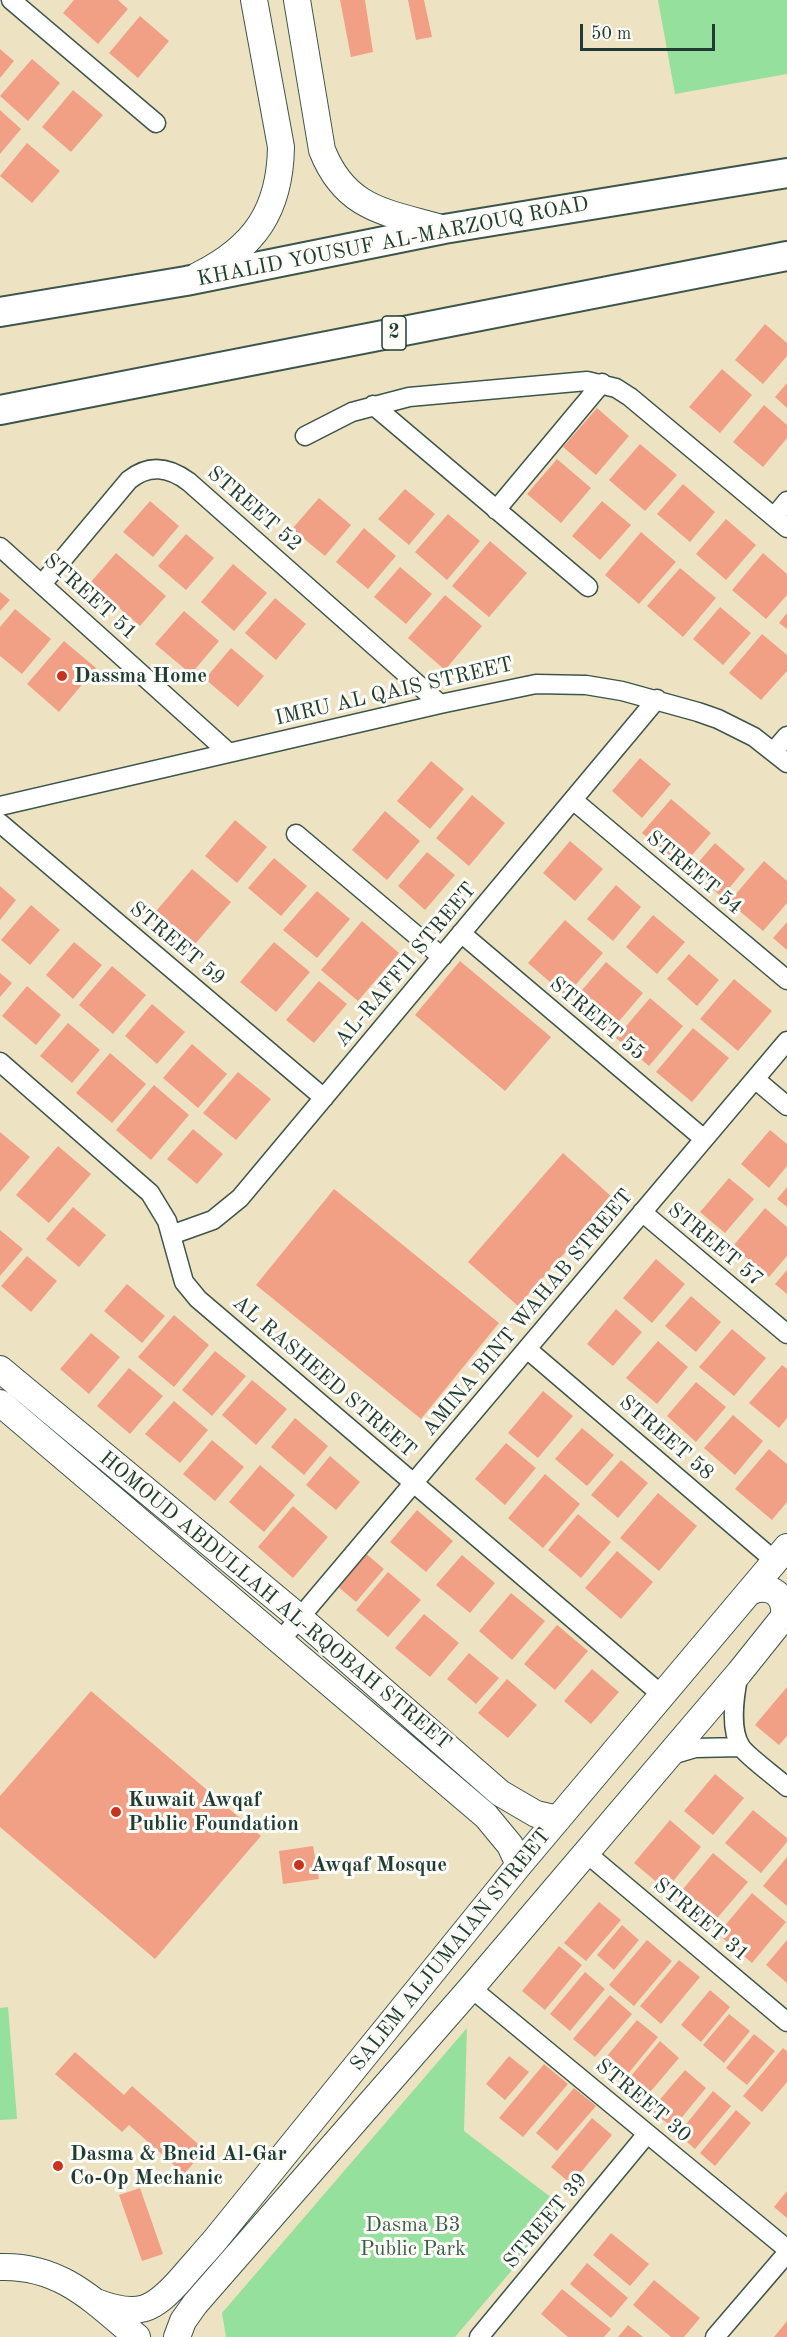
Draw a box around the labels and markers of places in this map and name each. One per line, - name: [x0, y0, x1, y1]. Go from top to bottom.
- place label: Dassma Home: [74, 663, 207, 689]
- marker: Dassma Home: [55, 669, 69, 683]
- place label: Kuwait Awqaf Public Foundation: [128, 1787, 299, 1837]
- marker: Kuwait Awqaf Public Foundation: [109, 1805, 123, 1819]
- place label: Awqaf Mosque: [311, 1852, 447, 1878]
- marker: Awqaf Mosque: [292, 1858, 306, 1872]
- place label: Dasma & Bneid Al-Gar Co-Op Mechanic: [70, 2141, 287, 2191]
- marker: Dasma & Bneid Al-Gar Co-Op Mechanic: [51, 2159, 65, 2173]

